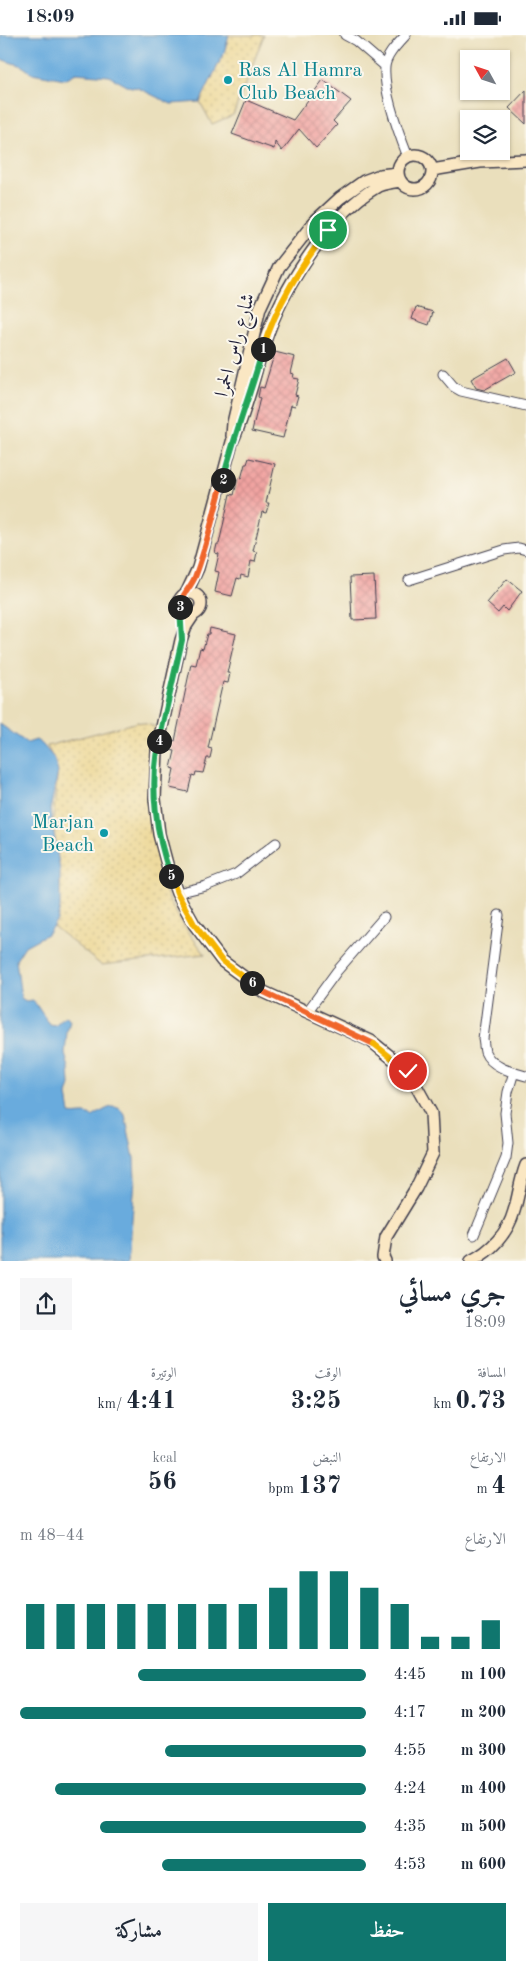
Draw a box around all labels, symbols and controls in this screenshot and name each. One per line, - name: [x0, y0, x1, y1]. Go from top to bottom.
- text: 18:09: [25, 8, 74, 27]
- north arrow: [460, 50, 510, 100]
- map controls: [460, 50, 510, 160]
- place label: Ras Al Hamra Club Beach: [238, 61, 362, 104]
- marker: Ras Al Hamra Club Beach: [222, 74, 234, 86]
- button: layers: [460, 110, 510, 160]
- pin: [307, 209, 349, 251]
- icon: arrive: [314, 216, 342, 244]
- street label: شارع راس الحمرا: [212, 291, 265, 401]
- pin: 1: [250, 337, 276, 361]
- text: 1: [259, 342, 268, 356]
- pin: 2: [210, 467, 236, 493]
- text: 2: [219, 473, 228, 487]
- pin: 3: [168, 595, 192, 619]
- text: 3: [176, 600, 185, 614]
- pin: 4: [146, 729, 172, 753]
- text: 4: [155, 734, 164, 748]
- place label: Marjan Beach: [32, 813, 94, 856]
- marker: Marjan Beach: [98, 827, 110, 839]
- pin: 5: [158, 863, 184, 889]
- text: 5: [167, 869, 176, 883]
- pin: 6: [240, 971, 264, 995]
- text: 6: [248, 976, 257, 990]
- pin: [387, 1050, 429, 1092]
- icon: check: [394, 1057, 422, 1085]
- button: share: [20, 1278, 72, 1330]
- text: جري مسائي: [398, 1280, 506, 1308]
- text: 18:09: [464, 1315, 506, 1331]
- text: الوتيرة: [151, 1366, 177, 1380]
- text: الوقت: [315, 1366, 341, 1380]
- text: المسافة: [477, 1366, 506, 1380]
- text: 4:41: [126, 1389, 177, 1414]
- text: 3:25: [291, 1389, 341, 1414]
- text: 0.73: [455, 1389, 506, 1414]
- text: /km: [98, 1397, 126, 1411]
- text: km: [433, 1397, 455, 1411]
- text: kcal: [153, 1451, 177, 1465]
- text: النبض: [312, 1451, 341, 1465]
- text: الارتفاع: [470, 1451, 506, 1465]
- text: 56: [148, 1470, 177, 1495]
- text: 137: [298, 1474, 341, 1499]
- text: 4: [491, 1474, 506, 1499]
- text: bpm: [268, 1482, 298, 1496]
- text: m: [476, 1482, 491, 1496]
- text: 44–48 m: [20, 1528, 84, 1544]
- text: الارتفاع: [464, 1532, 506, 1548]
- text: 4:45: [394, 1667, 426, 1683]
- text: 100 m: [461, 1667, 506, 1683]
- text: 4:17: [394, 1705, 426, 1721]
- text: 200 m: [461, 1705, 506, 1721]
- text: 4:55: [394, 1743, 426, 1759]
- text: 300 m: [461, 1743, 506, 1759]
- text: 4:24: [394, 1781, 426, 1797]
- text: 400 m: [461, 1781, 506, 1797]
- text: 4:35: [394, 1819, 426, 1835]
- text: 500 m: [461, 1819, 506, 1835]
- text: 4:53: [394, 1857, 426, 1873]
- text: 600 m: [461, 1857, 506, 1873]
- button: مشاركة: [20, 1903, 258, 1961]
- button: حفظ: [268, 1903, 506, 1961]

